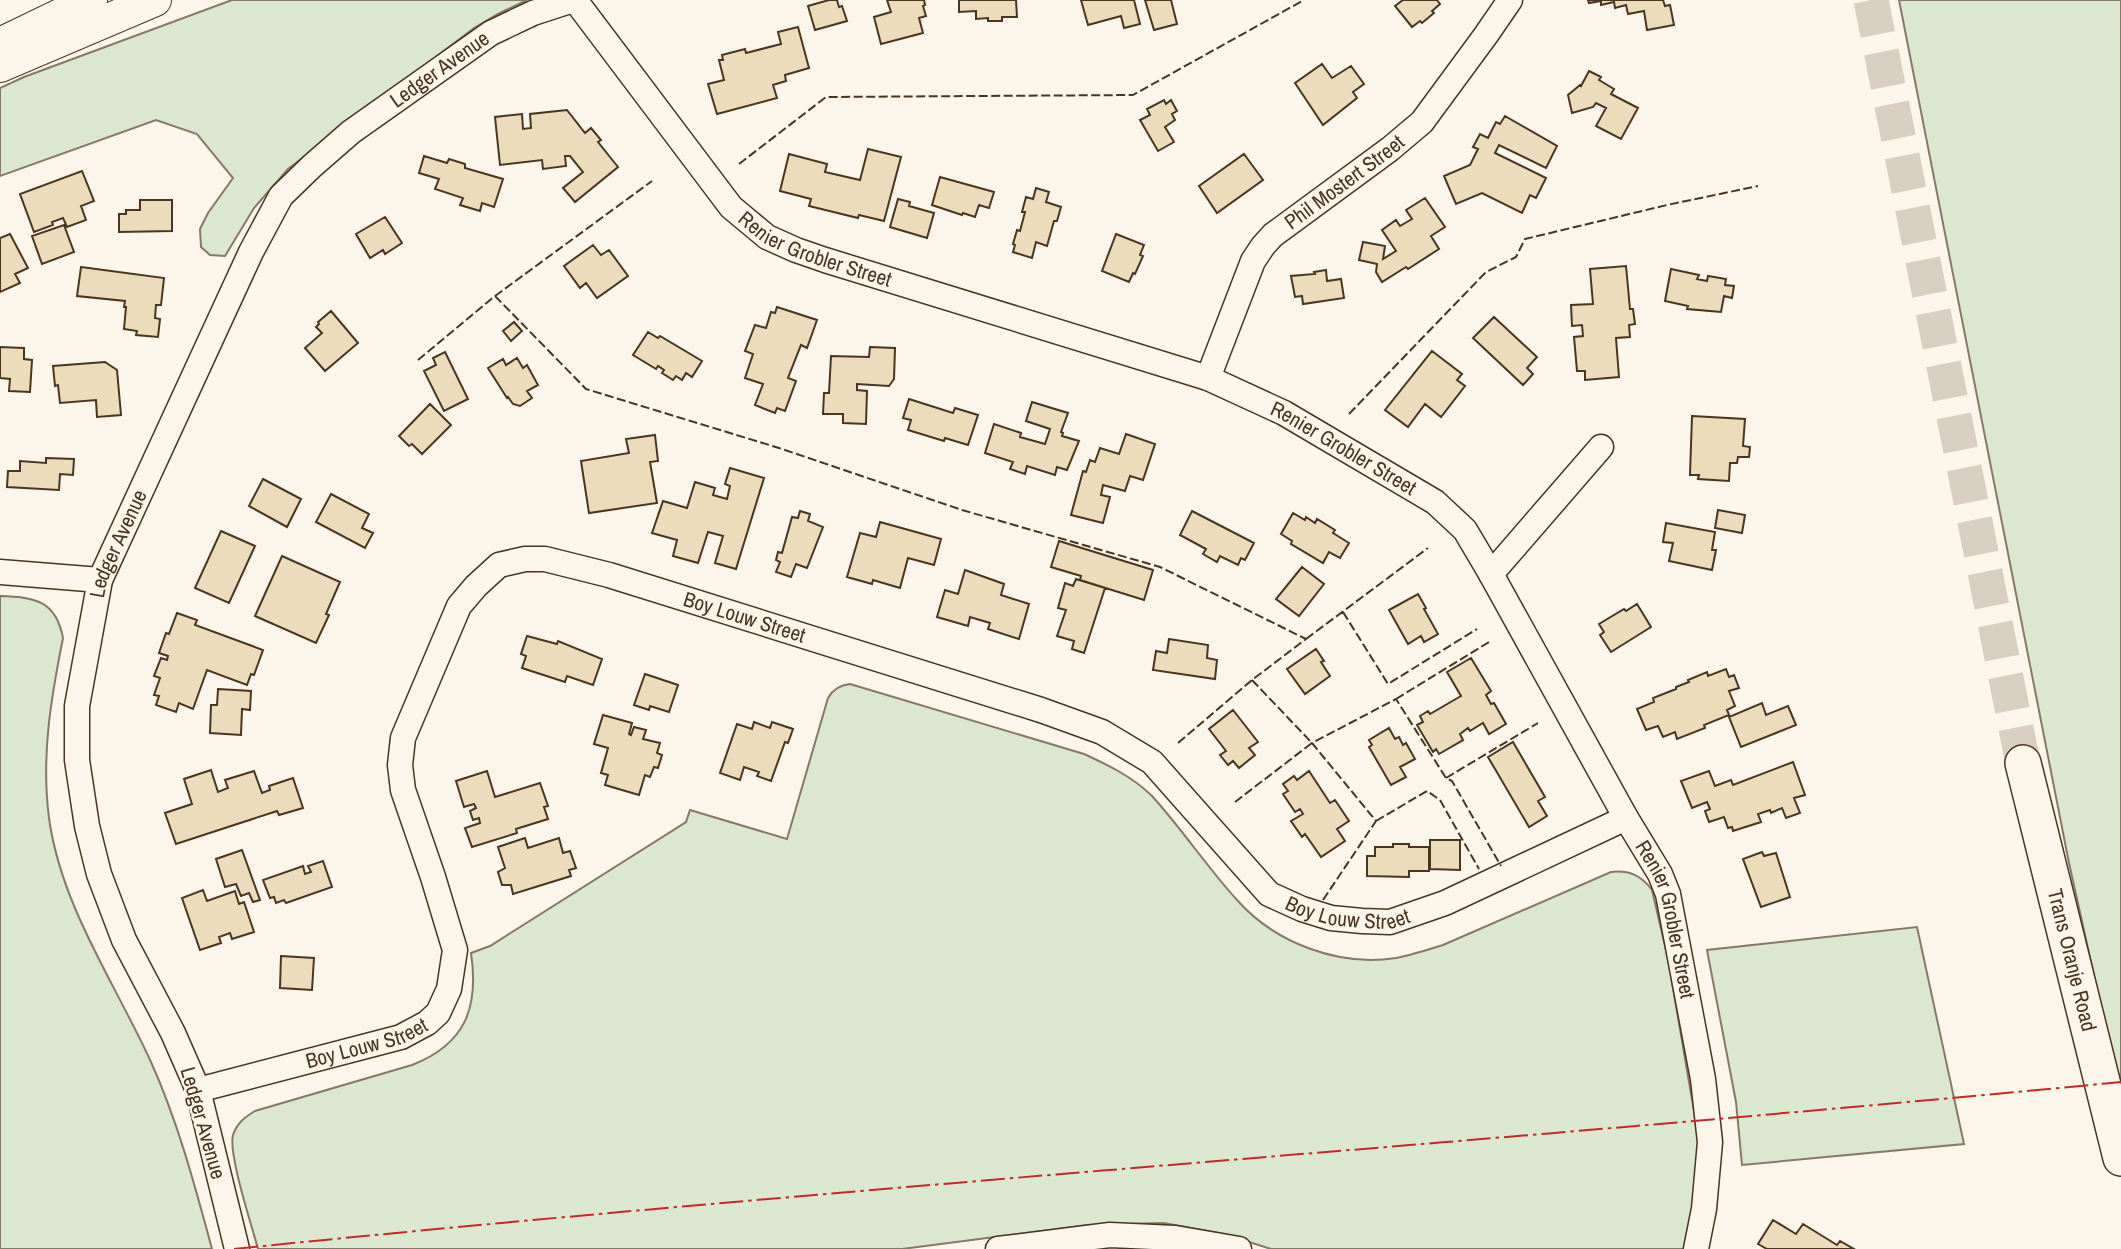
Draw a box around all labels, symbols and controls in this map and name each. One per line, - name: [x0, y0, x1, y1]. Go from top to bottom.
- street label: Ledger Avenue: [384, 24, 495, 114]
- street label: Phil Mostert Street: [1278, 128, 1411, 236]
- street label: Renier Grobler Street: [732, 204, 895, 294]
- street label: Renier Grobler Street: [1266, 394, 1422, 502]
- street label: Ledger Avenue: [82, 485, 154, 600]
- street label: Boy Louw Street: [680, 584, 809, 650]
- street label: Renier Grobler Street: [1629, 834, 1702, 1001]
- street label: Trans Oranje Road: [2041, 886, 2104, 1034]
- street label: Boy Louw Street: [1281, 888, 1414, 936]
- street label: Boy Louw Street: [302, 1010, 433, 1075]
- street label: Ledger Avenue: [174, 1063, 233, 1182]

